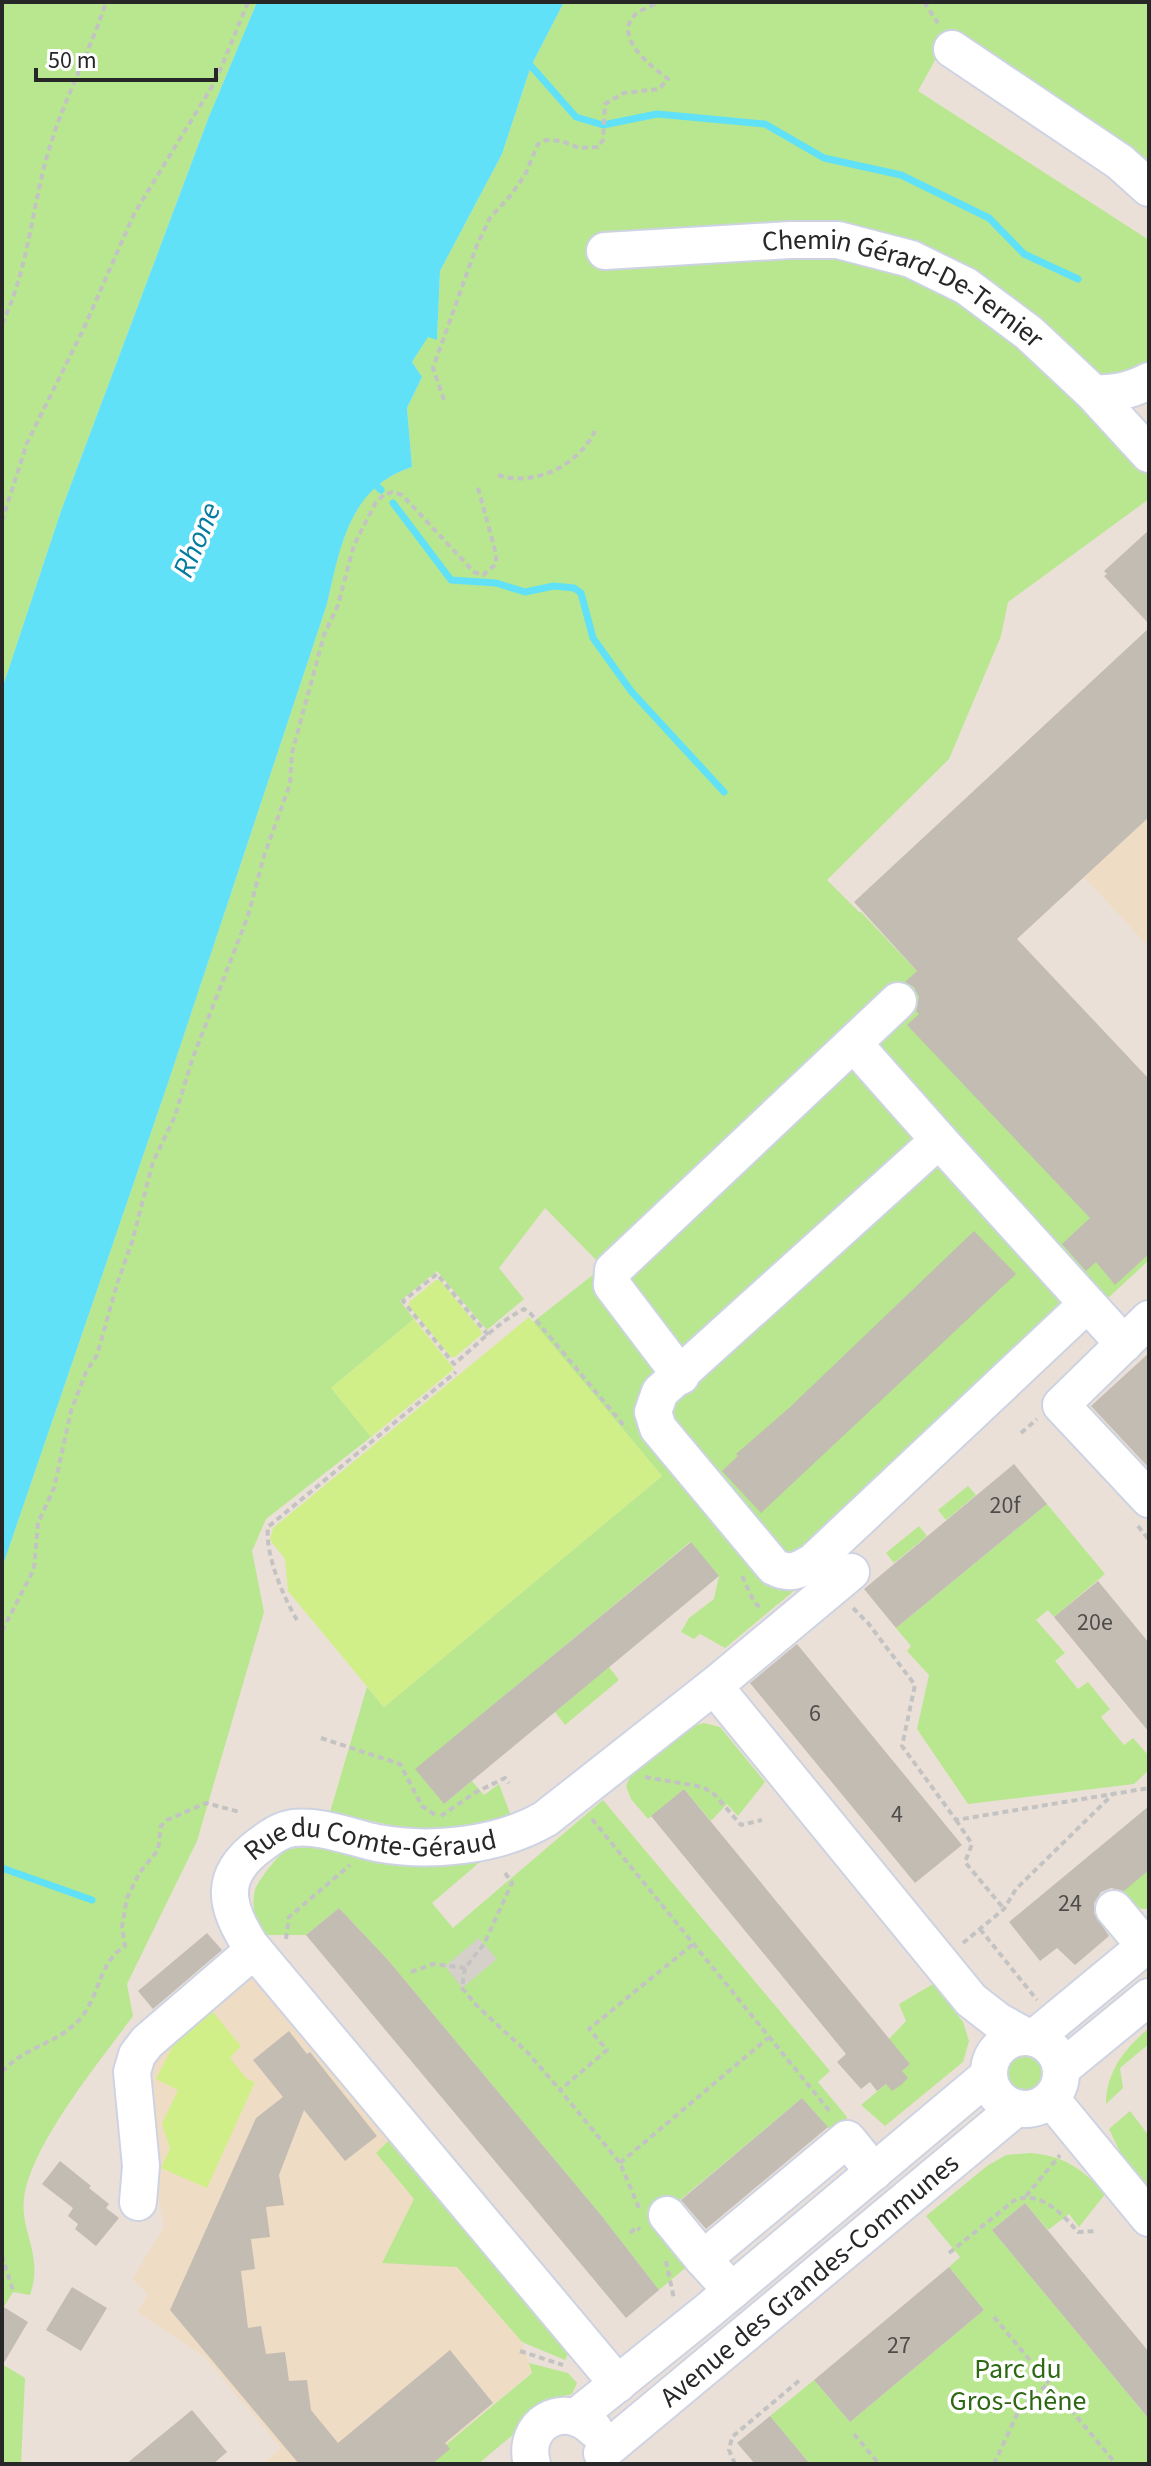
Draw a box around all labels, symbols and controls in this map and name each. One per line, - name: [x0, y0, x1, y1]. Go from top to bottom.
- scale bar: [36, 32, 216, 82]
- text: 50 m: [48, 43, 97, 78]
- street label: Chemin Gérard-De-Ternier: [761, 220, 1053, 357]
- water label: Rhone: [162, 496, 232, 584]
- house number: 20f: [990, 1488, 1021, 1523]
- house number: 20e: [1077, 1605, 1113, 1640]
- house number: 6: [809, 1696, 821, 1731]
- house number: 4: [891, 1797, 903, 1832]
- street label: Rue du Comte-Géraud: [235, 1807, 500, 1870]
- house number: 24: [1058, 1886, 1082, 1921]
- street label: Avenue des Grandes-Communes: [651, 2144, 968, 2417]
- house number: 27: [887, 2328, 911, 2363]
- park label: Parc du Gros-Chêne: [950, 2349, 1086, 2421]

